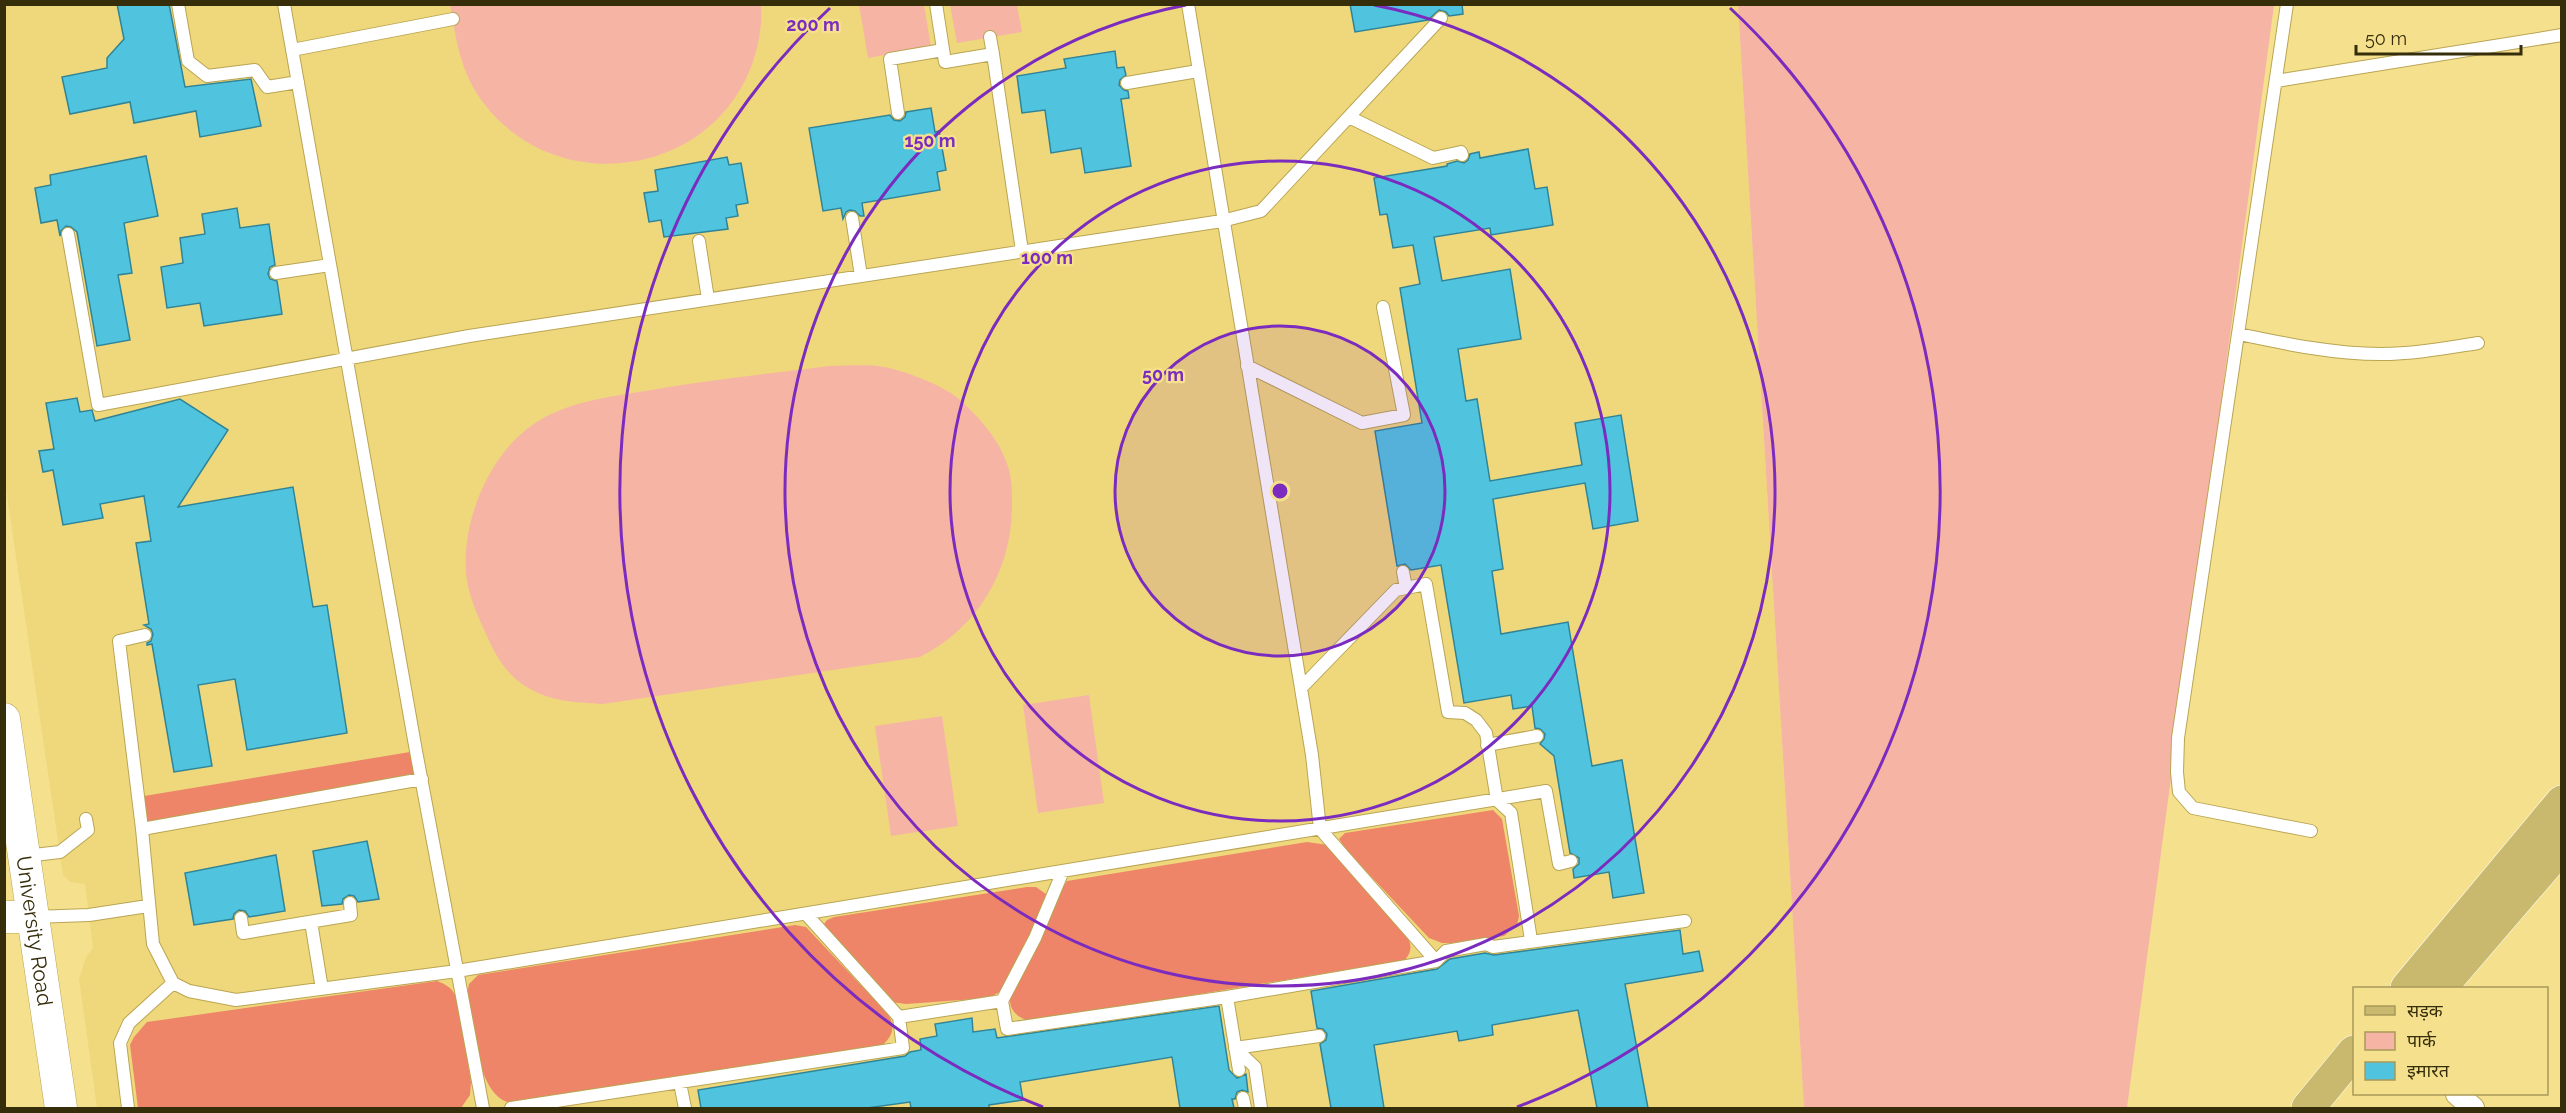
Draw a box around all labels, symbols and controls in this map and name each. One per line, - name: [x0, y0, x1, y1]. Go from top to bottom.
- text: 200 m: [786, 14, 840, 35]
- scale bar: [2356, 18, 2521, 56]
- text: 50 m: [2365, 28, 2407, 49]
- text: 150 m: [905, 130, 956, 151]
- text: 100 m: [1021, 247, 1073, 268]
- text: 50 m: [1142, 364, 1184, 385]
- centre of rings: [1270, 481, 1290, 501]
- street label: University Road: [12, 854, 58, 1007]
- legend: [2353, 987, 2548, 1095]
- text: सड़क: [2407, 1000, 2444, 1021]
- text: पार्क: [2407, 1030, 2437, 1051]
- text: इमारत: [2407, 1060, 2450, 1081]

